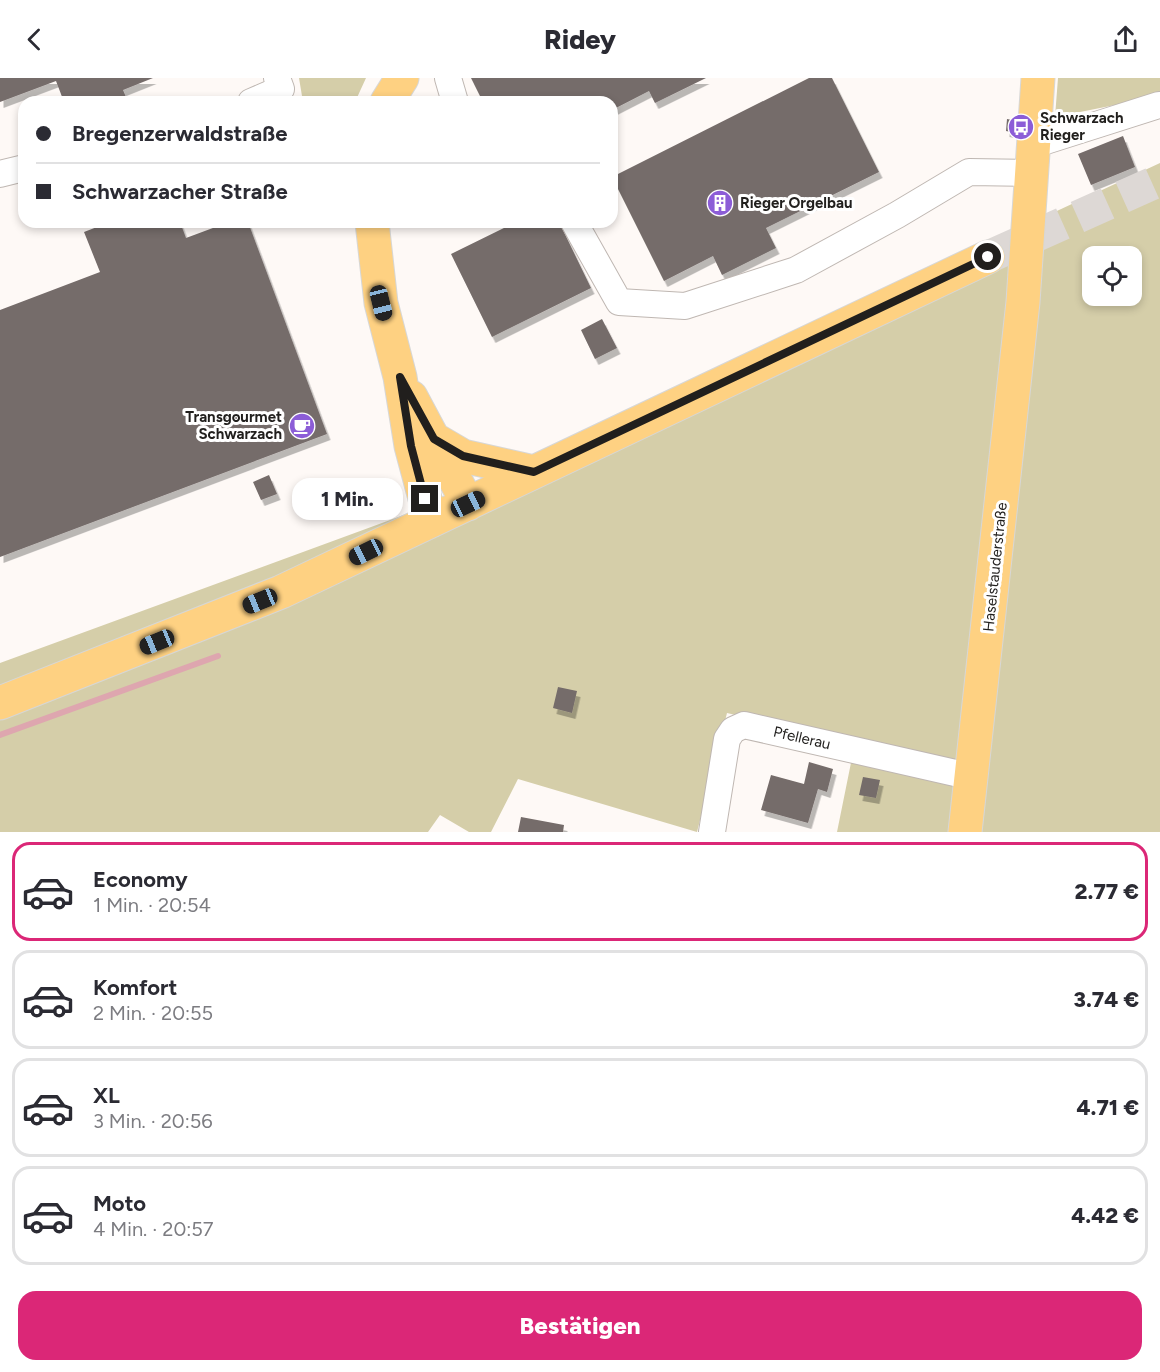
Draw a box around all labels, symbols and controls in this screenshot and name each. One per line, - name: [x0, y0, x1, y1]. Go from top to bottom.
- icon: back: [18, 23, 51, 56]
- text: Ridey: [544, 23, 616, 56]
- icon: share: [1109, 23, 1142, 56]
- place label: Schwarzach Rieger: [1040, 109, 1124, 144]
- bus stop icon: Schwarzach Rieger: [1006, 112, 1036, 142]
- text: Bregenzerwaldstraße: [72, 120, 287, 147]
- text: Schwarzacher Straße: [72, 178, 288, 205]
- building icon: Rieger Orgelbau: [705, 188, 735, 218]
- place label: Rieger Orgelbau: [740, 194, 852, 212]
- route start: [974, 243, 1001, 270]
- map controls: [1082, 246, 1142, 306]
- button: locate: [1082, 246, 1142, 306]
- car: [368, 283, 394, 323]
- place label: Transgourmet Schwarzach: [185, 408, 282, 443]
- cafe icon: Transgourmet Schwarzach: [287, 411, 317, 441]
- callout: 1 Min.: [293, 478, 404, 520]
- route end: [411, 485, 438, 512]
- text: 1 Min.: [321, 487, 374, 511]
- car: [448, 488, 488, 520]
- street label: Haselstauderstraße: [979, 501, 1011, 633]
- car: [346, 536, 386, 568]
- car: [240, 586, 280, 616]
- car: [137, 627, 177, 657]
- street label: Pfellerau: [772, 723, 832, 753]
- icon: car: [21, 865, 75, 919]
- text: Economy: [93, 866, 188, 893]
- text: 2.77 €: [1075, 878, 1139, 905]
- text: 1 Min. · 20:54: [93, 893, 211, 917]
- icon: car: [21, 973, 75, 1027]
- text: Komfort: [93, 974, 177, 1001]
- text: 3.74 €: [1074, 986, 1139, 1013]
- text: 2 Min. · 20:55: [93, 1001, 213, 1025]
- icon: car: [21, 1081, 75, 1135]
- text: XL: [93, 1082, 120, 1109]
- text: 4.71 €: [1077, 1094, 1139, 1121]
- text: 3 Min. · 20:56: [93, 1109, 213, 1133]
- icon: car: [21, 1189, 75, 1243]
- text: Moto: [93, 1190, 146, 1217]
- text: 4.42 €: [1071, 1202, 1139, 1229]
- text: 4 Min. · 20:57: [93, 1217, 214, 1241]
- button: Bestätigen: [18, 1291, 1142, 1360]

